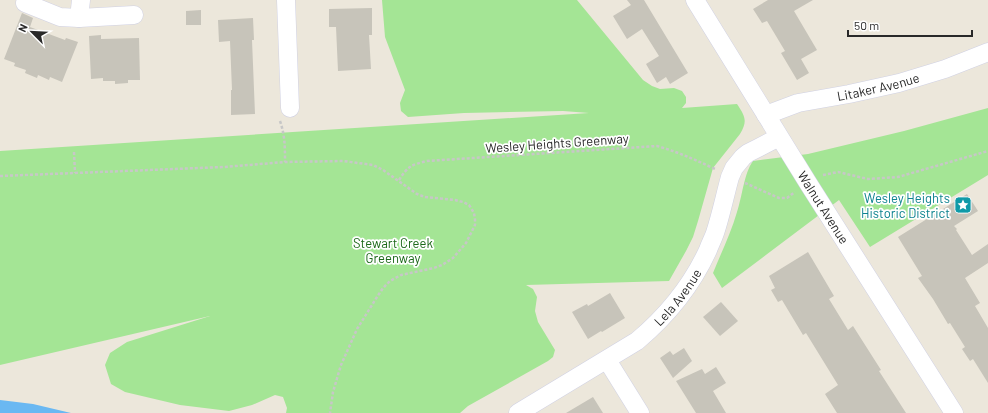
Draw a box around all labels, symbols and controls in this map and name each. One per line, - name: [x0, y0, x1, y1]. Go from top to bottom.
- north arrow: [12, 12, 52, 52]
- scale bar: [848, 12, 972, 38]
- text: 50 m: [854, 18, 879, 32]
- text: N: [15, 22, 30, 34]
- street label: Litaker Avenue: [836, 69, 921, 104]
- street label: Wesley Heights Greenway: [485, 130, 629, 156]
- street label: Walnut Avenue: [795, 168, 853, 247]
- place label: Wesley Heights Historic District: [861, 190, 950, 221]
- place icon: Wesley Heights Historic District: [953, 195, 973, 215]
- park label: Stewart Creek Greenway: [353, 235, 433, 266]
- street label: Lela Avenue: [651, 266, 705, 329]

